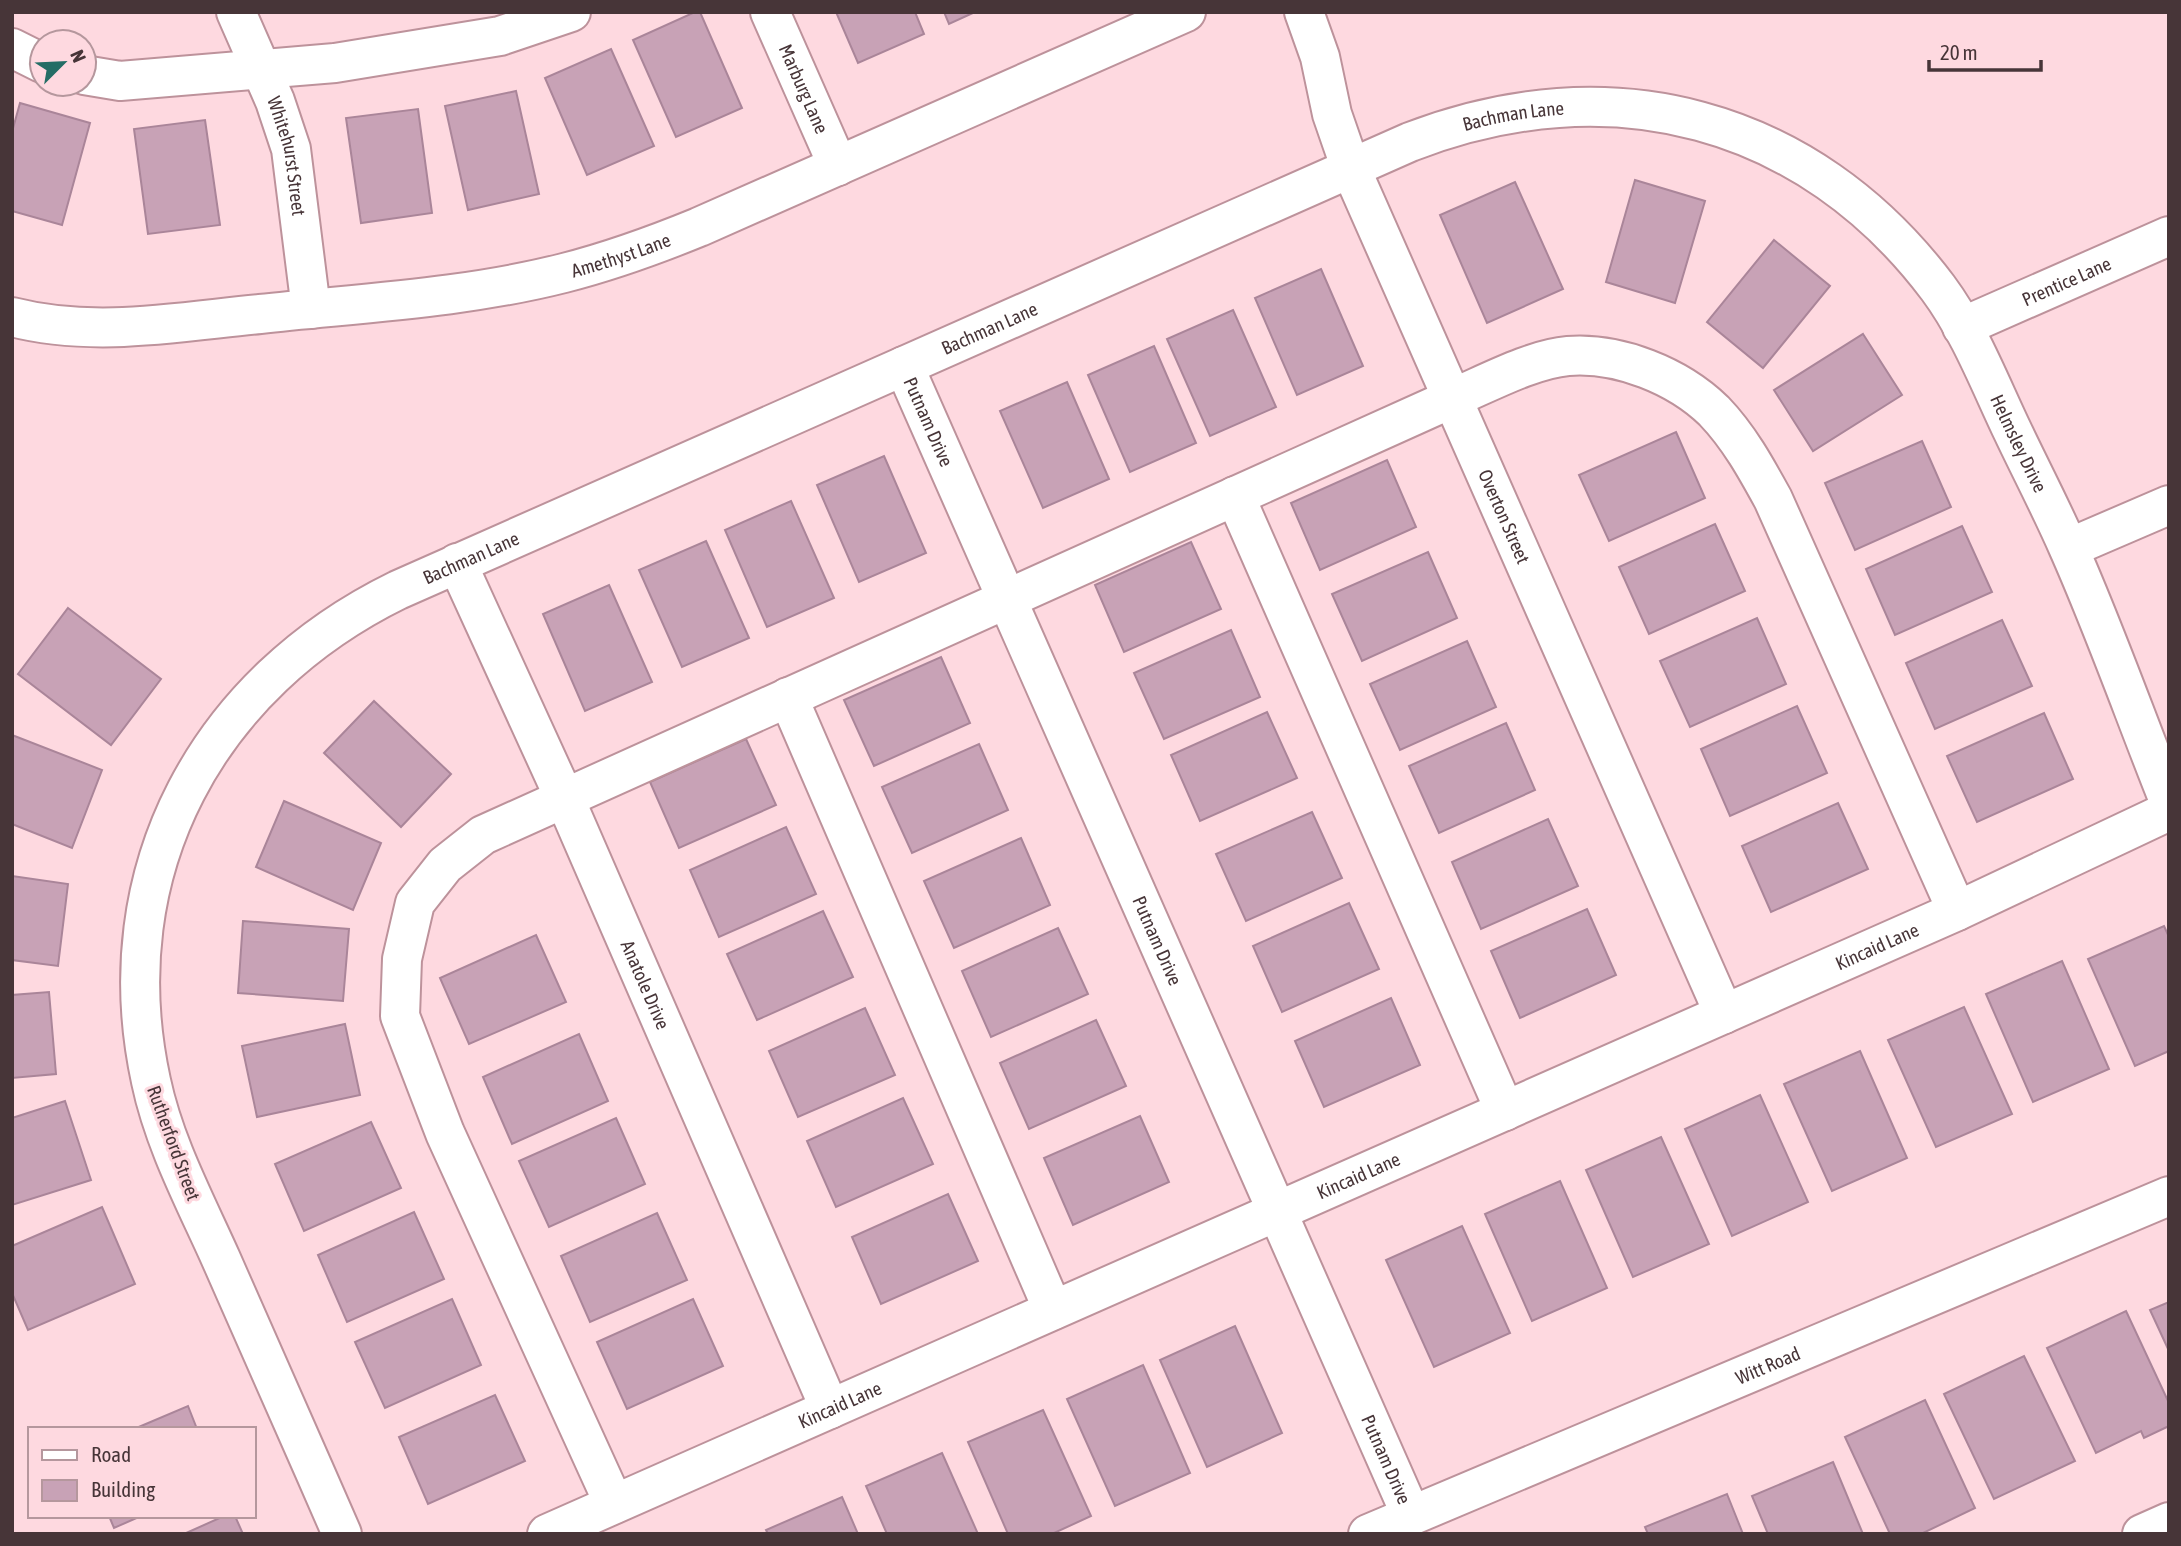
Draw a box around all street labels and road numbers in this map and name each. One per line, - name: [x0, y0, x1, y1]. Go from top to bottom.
- street label: Marburg Lane: [775, 41, 833, 137]
- street label: Whitehurst Street: [263, 94, 310, 217]
- street label: Bachman Lane: [1460, 97, 1565, 135]
- street label: Amethyst Lane: [569, 228, 673, 282]
- street label: Prentice Lane: [2018, 252, 2114, 310]
- street label: Bachman Lane: [938, 297, 1041, 359]
- street label: Putnam Drive: [899, 374, 958, 470]
- street label: Helmsley Drive: [1986, 391, 2052, 496]
- street label: Overton Street: [1474, 466, 1535, 567]
- street label: Bachman Lane: [420, 527, 522, 589]
- street label: Putnam Drive: [1128, 893, 1187, 989]
- street label: Kincaid Lane: [1832, 918, 1922, 974]
- street label: Anatole Drive: [617, 937, 675, 1033]
- street label: Rutherford Street: [143, 1083, 205, 1203]
- street label: Kincaid Lane: [1313, 1148, 1403, 1204]
- street label: Witt Road: [1732, 1342, 1803, 1389]
- street label: Kincaid Lane: [795, 1377, 885, 1433]
- street label: Putnam Drive: [1357, 1411, 1416, 1507]

